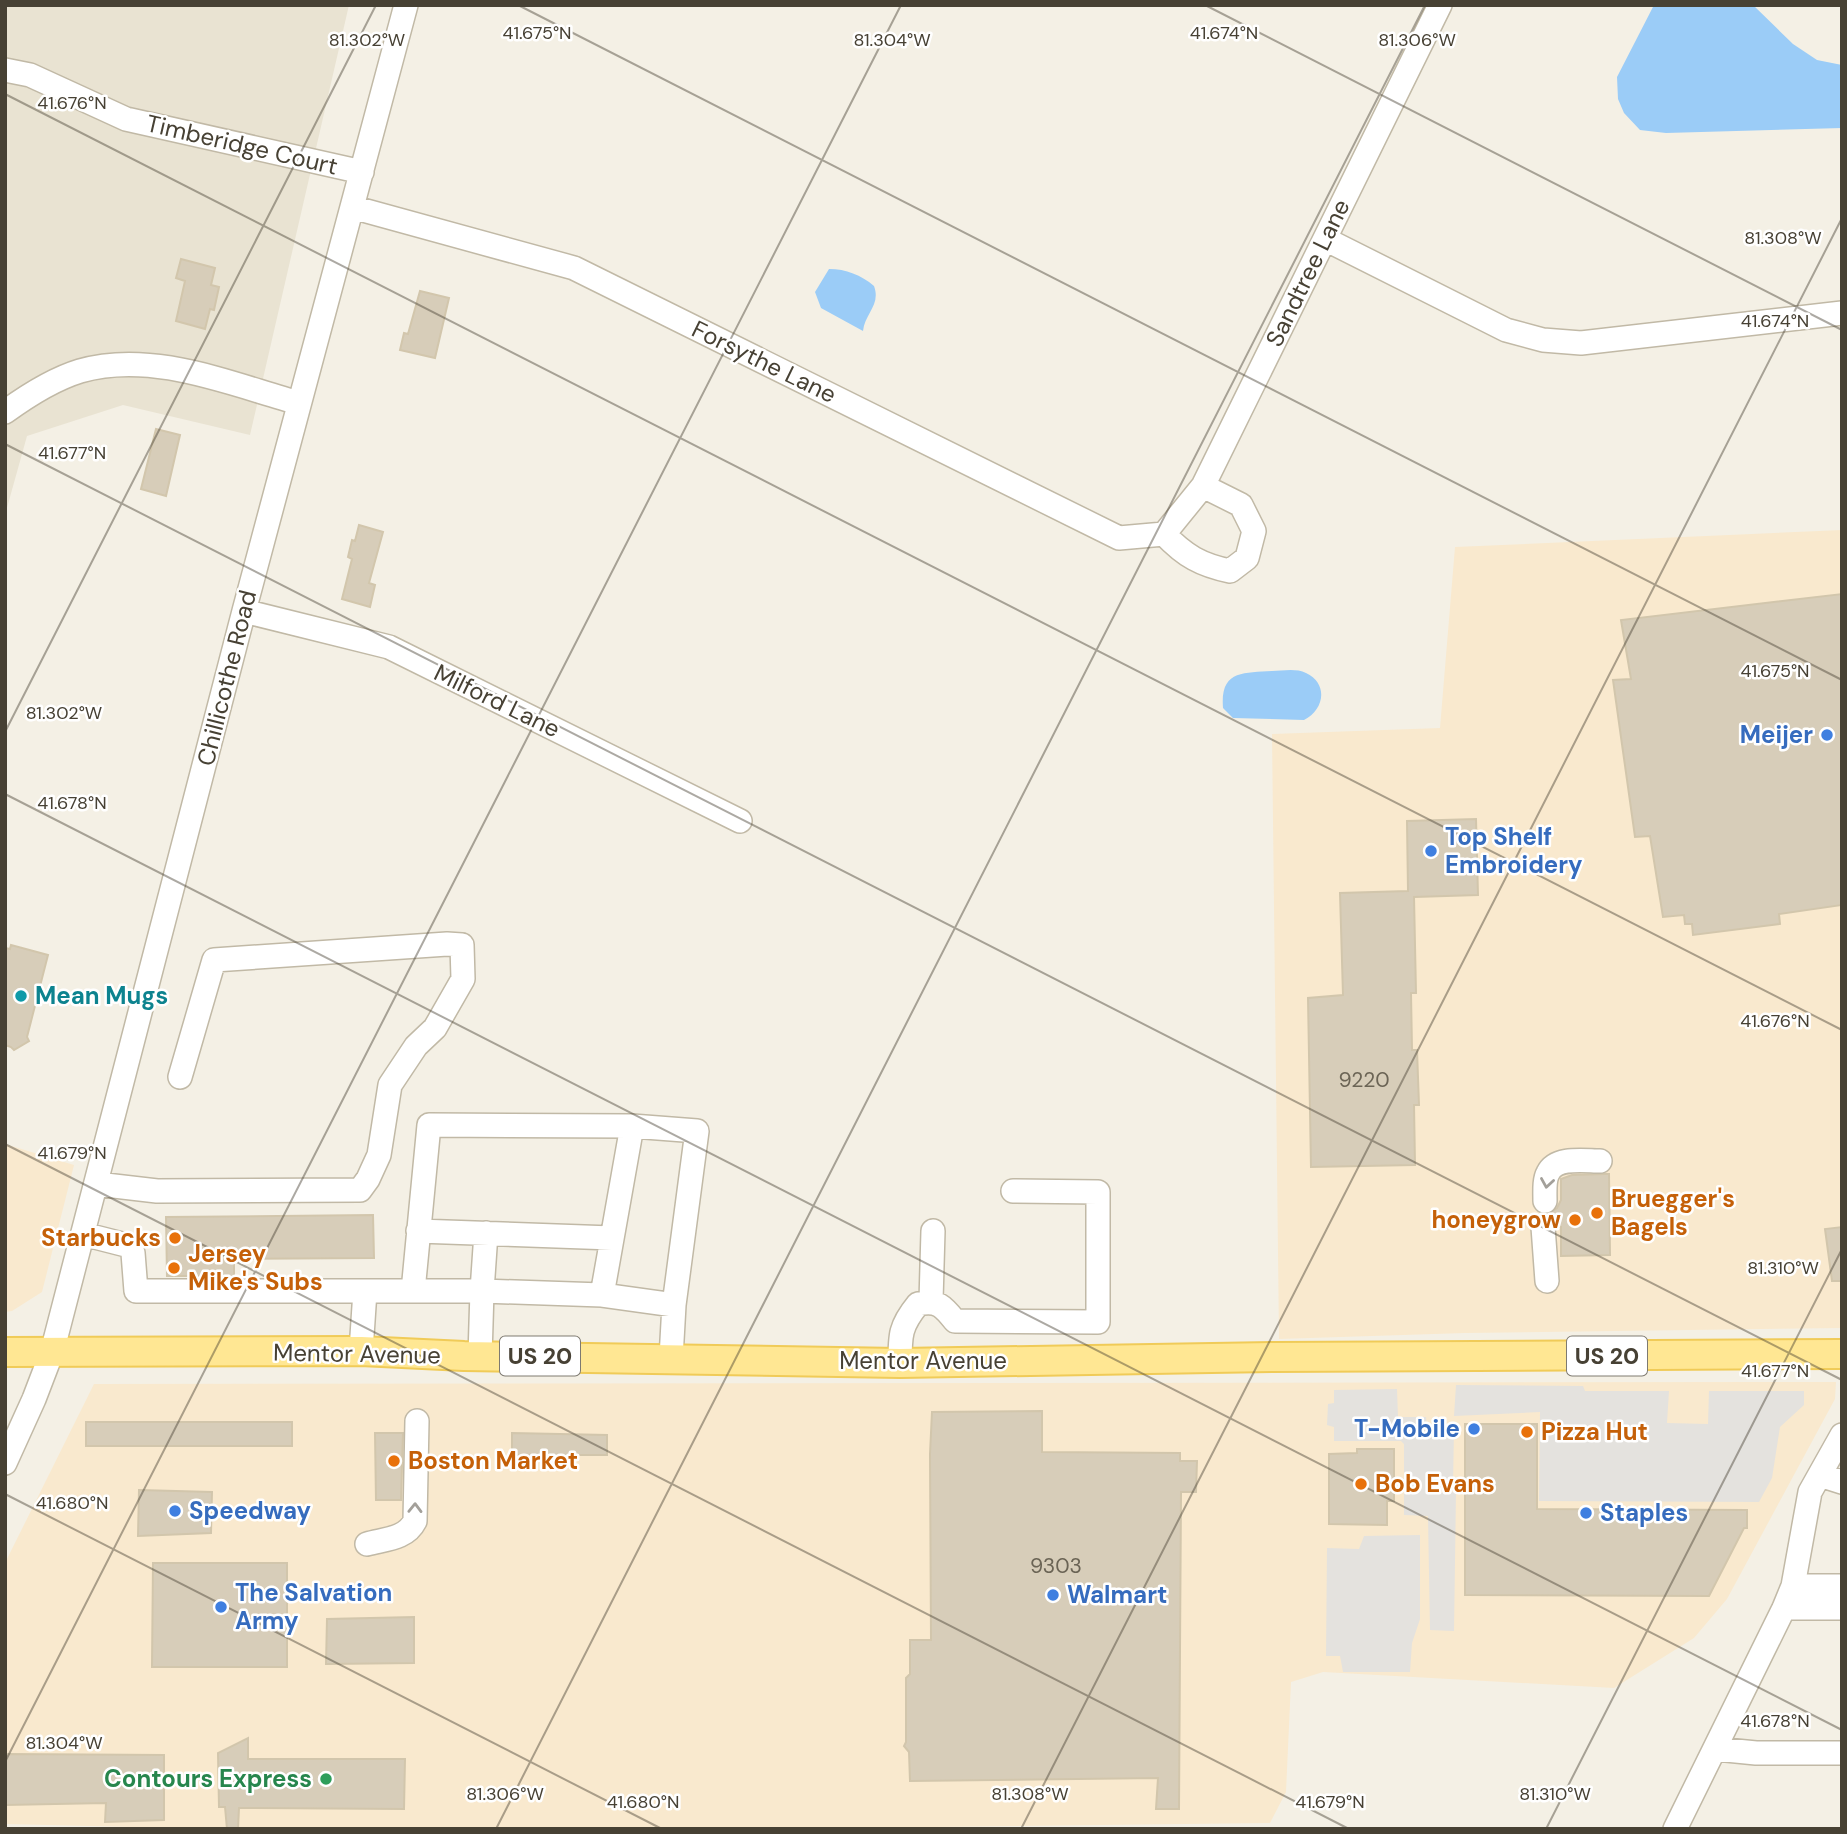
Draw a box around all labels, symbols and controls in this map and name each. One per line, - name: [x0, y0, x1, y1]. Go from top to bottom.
- text: 41.675°N: [502, 21, 572, 45]
- text: 41.674°N: [1190, 21, 1258, 45]
- text: 81.302°W: [329, 28, 405, 52]
- text: 81.304°W: [853, 28, 931, 52]
- text: 81.306°W: [1378, 28, 1456, 52]
- text: 41.676°N: [37, 91, 107, 115]
- street label: Timberidge Court: [143, 107, 341, 182]
- street label: Sandtree Lane: [1258, 194, 1357, 352]
- text: 81.308°W: [1744, 226, 1822, 250]
- text: 41.674°N: [1741, 309, 1809, 333]
- street label: Forsythe Lane: [687, 313, 841, 410]
- text: 41.677°N: [38, 441, 106, 465]
- street label: Chillicothe Road: [190, 587, 263, 769]
- street label: Milford Lane: [429, 657, 565, 744]
- text: 41.675°N: [1740, 659, 1810, 683]
- text: 81.302°W: [26, 701, 102, 725]
- place label: Meijer: [1740, 719, 1813, 750]
- marker: Meijer: [1819, 727, 1835, 743]
- text: 41.678°N: [37, 791, 107, 815]
- place label: Top Shelf Embroidery: [1445, 821, 1583, 880]
- marker: Top Shelf Embroidery: [1423, 843, 1439, 859]
- place label: Mean Mugs: [35, 980, 168, 1011]
- marker: Mean Mugs: [13, 988, 29, 1004]
- text: 41.676°N: [1740, 1009, 1810, 1033]
- house number: 9220: [1338, 1066, 1390, 1094]
- text: 41.679°N: [37, 1141, 107, 1165]
- one-way arrow: [1540, 1177, 1555, 1189]
- place label: Bruegger's Bagels: [1611, 1183, 1735, 1242]
- place label: honeygrow: [1431, 1204, 1561, 1235]
- marker: Bruegger's Bagels: [1589, 1205, 1605, 1221]
- marker: honeygrow: [1567, 1212, 1583, 1228]
- place label: Starbucks: [41, 1222, 161, 1253]
- marker: Starbucks: [167, 1230, 183, 1246]
- place label: Jersey Mike's Subs: [188, 1238, 323, 1297]
- text: 81.310°W: [1747, 1256, 1819, 1280]
- marker: Jersey Mike's Subs: [166, 1260, 182, 1276]
- road number: US 20: [500, 1336, 580, 1376]
- road number: US 20: [1567, 1336, 1647, 1376]
- street label: Mentor Avenue: [273, 1337, 441, 1370]
- street label: Mentor Avenue: [839, 1345, 1007, 1376]
- text: 41.677°N: [1741, 1359, 1809, 1383]
- place label: T-Mobile: [1354, 1413, 1460, 1444]
- place label: Pizza Hut: [1541, 1416, 1648, 1447]
- marker: T-Mobile: [1466, 1421, 1482, 1437]
- marker: Pizza Hut: [1519, 1424, 1535, 1440]
- place label: Boston Market: [408, 1445, 578, 1476]
- marker: Boston Market: [386, 1453, 402, 1469]
- place label: Bob Evans: [1375, 1468, 1495, 1499]
- marker: Bob Evans: [1353, 1476, 1369, 1492]
- text: 41.680°N: [36, 1491, 108, 1515]
- place label: Speedway: [189, 1495, 312, 1526]
- place label: Staples: [1600, 1497, 1688, 1528]
- one-way arrow: [407, 1502, 423, 1513]
- marker: Speedway: [167, 1503, 183, 1519]
- marker: Staples: [1578, 1505, 1594, 1521]
- house number: 9303: [1030, 1552, 1082, 1580]
- place label: The Salvation Army: [235, 1577, 392, 1636]
- place label: Walmart: [1067, 1579, 1167, 1610]
- marker: Walmart: [1045, 1587, 1061, 1603]
- marker: The Salvation Army: [213, 1599, 229, 1615]
- text: 41.678°N: [1740, 1709, 1810, 1733]
- text: 81.304°W: [25, 1731, 103, 1755]
- place label: Contours Express: [104, 1763, 312, 1794]
- marker: Contours Express: [318, 1771, 334, 1787]
- text: 81.306°W: [466, 1782, 544, 1806]
- text: 81.308°W: [991, 1782, 1069, 1806]
- text: 81.310°W: [1519, 1782, 1591, 1806]
- text: 41.680°N: [607, 1790, 679, 1814]
- text: 41.679°N: [1295, 1790, 1365, 1814]

